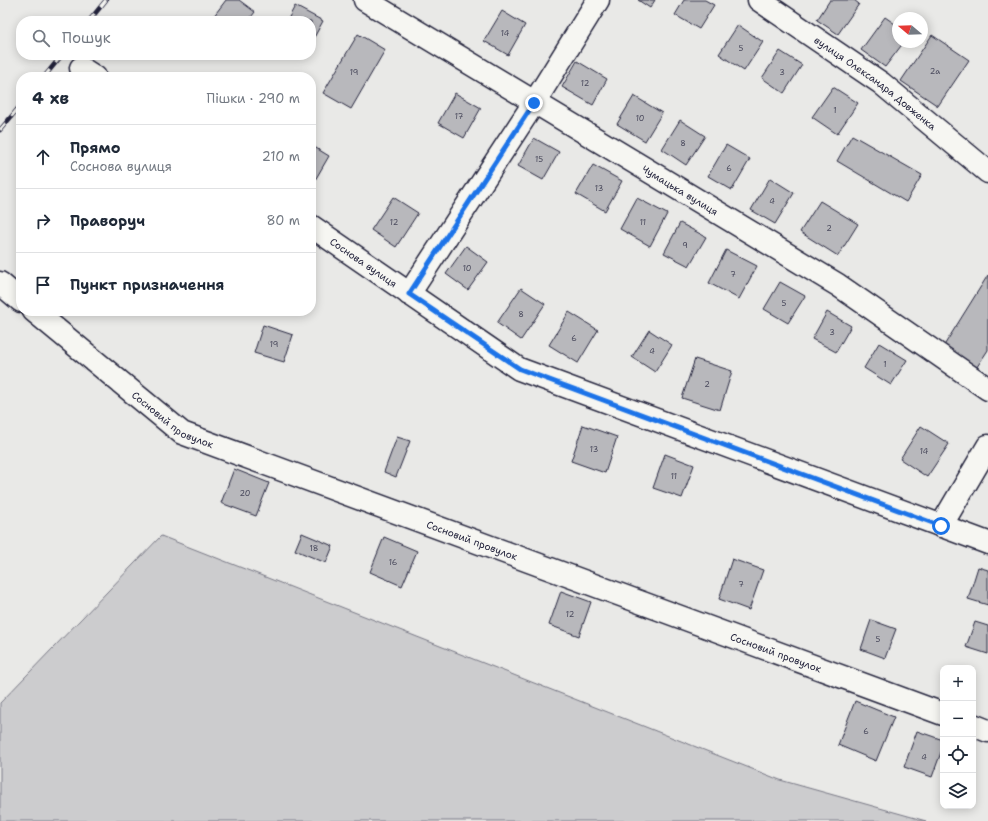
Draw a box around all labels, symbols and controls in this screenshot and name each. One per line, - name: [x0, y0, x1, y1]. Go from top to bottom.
- north arrow: [892, 12, 928, 48]
- search box: [16, 16, 316, 60]
- icon: search: [30, 27, 52, 49]
- text: Пошук: [62, 28, 111, 48]
- house number: 14: [501, 28, 510, 39]
- street label: вулиця Олександра Довженка: [812, 34, 939, 134]
- house number: 5: [739, 43, 744, 54]
- house number: 2а: [930, 66, 940, 77]
- house number: 19: [350, 67, 358, 78]
- house number: 3: [779, 67, 785, 78]
- house number: 12: [581, 78, 590, 89]
- text: 4 хв: [32, 87, 69, 109]
- text: Пішки · 290 m: [207, 90, 300, 107]
- route end: [525, 94, 543, 112]
- house number: 1: [833, 105, 837, 116]
- house number: 17: [455, 111, 464, 122]
- house number: 10: [636, 113, 644, 124]
- text: Прямо: [70, 138, 120, 158]
- house number: 8: [680, 138, 686, 149]
- icon: ahead: [32, 146, 54, 168]
- text: 210 m: [262, 148, 300, 165]
- house number: 15: [535, 154, 543, 165]
- text: Соснова вулиця: [70, 158, 172, 175]
- street label: Чумацька вулиця: [639, 162, 720, 218]
- house number: 6: [726, 163, 732, 174]
- house number: 13: [595, 183, 603, 194]
- house number: 4: [769, 196, 775, 207]
- icon: right: [32, 210, 54, 232]
- text: Праворуч: [70, 211, 145, 231]
- text: 80 m: [266, 212, 300, 229]
- house number: 12: [390, 217, 399, 228]
- house number: 11: [640, 217, 646, 228]
- house number: 2: [826, 223, 832, 234]
- street label: Соснова вулиця: [327, 235, 400, 290]
- house number: 9: [682, 240, 688, 251]
- house number: 10: [463, 263, 471, 274]
- house number: 7: [730, 269, 736, 280]
- icon: arrive: [32, 274, 54, 296]
- text: Пункт призначення: [70, 275, 225, 295]
- house number: 5: [782, 298, 787, 309]
- house number: 8: [518, 309, 524, 320]
- house number: 3: [829, 327, 835, 338]
- house number: 6: [571, 333, 577, 344]
- house number: 19: [270, 339, 278, 350]
- house number: 4: [649, 346, 655, 357]
- house number: 1: [883, 359, 887, 370]
- house number: 2: [704, 379, 710, 390]
- street label: Сосновий провулок: [129, 388, 216, 451]
- house number: 13: [590, 444, 598, 455]
- house number: 14: [920, 446, 929, 457]
- house number: 11: [671, 471, 677, 482]
- house number: 20: [240, 488, 250, 499]
- route start: [932, 517, 950, 535]
- street label: Сосновий провулок: [425, 518, 520, 564]
- house number: 18: [310, 543, 318, 554]
- house number: 16: [389, 557, 398, 568]
- house number: 7: [738, 579, 744, 590]
- house number: 12: [566, 609, 575, 620]
- street label: Сосновий провулок: [729, 630, 824, 676]
- house number: 5: [876, 634, 881, 645]
- map controls: [940, 665, 976, 809]
- button: +: [940, 665, 976, 701]
- button: −: [940, 701, 976, 737]
- house number: 6: [863, 726, 869, 737]
- button: locate: [940, 737, 976, 773]
- house number: 4: [921, 752, 927, 763]
- button: layers: [940, 773, 976, 809]

